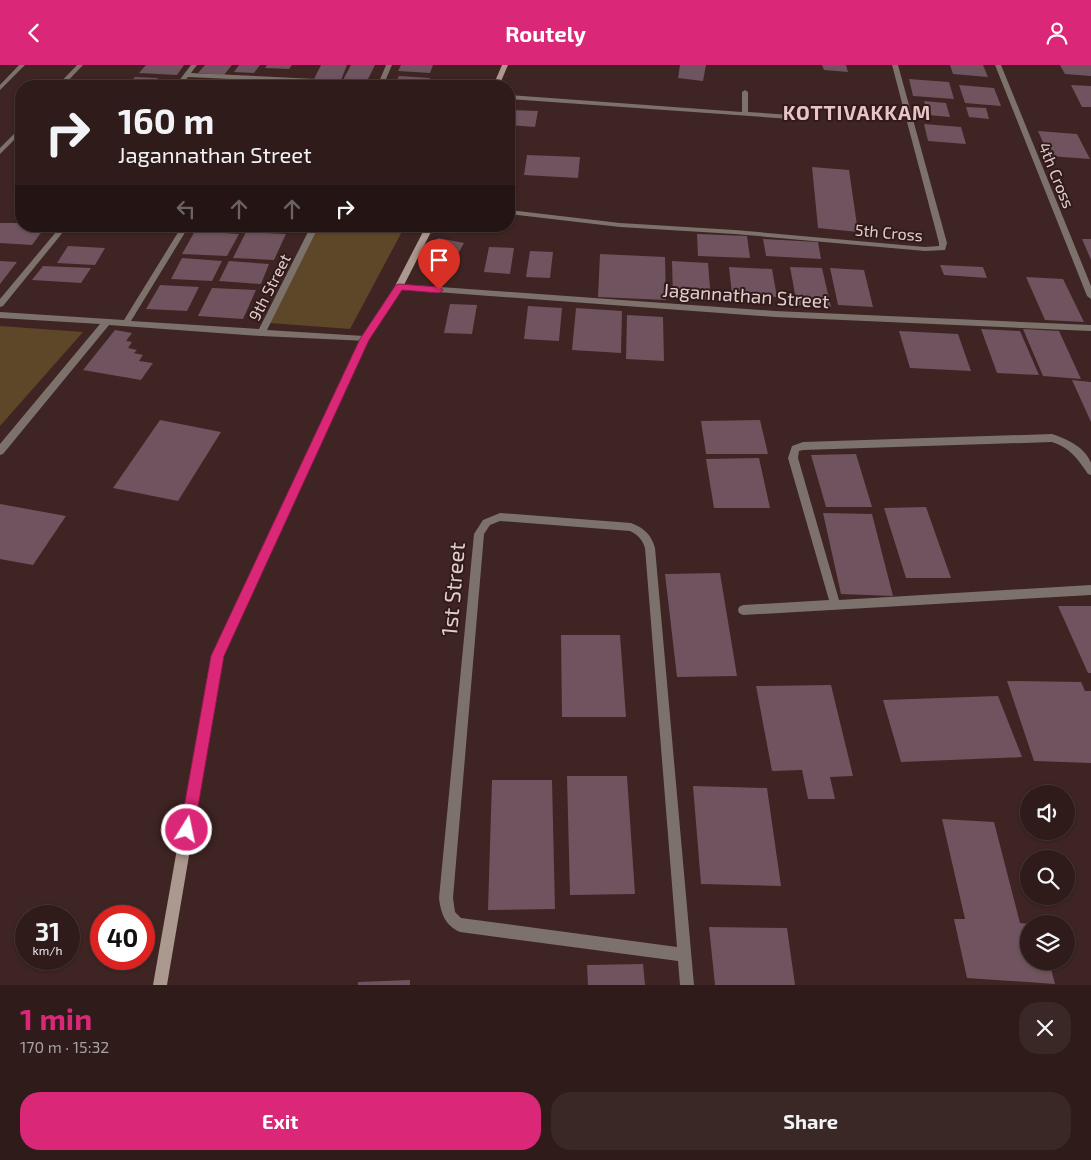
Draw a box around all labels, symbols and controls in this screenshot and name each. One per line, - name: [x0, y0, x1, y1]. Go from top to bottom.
- icon: back: [20, 19, 48, 47]
- icon: person: [1043, 19, 1071, 47]
- text: Routely: [505, 20, 586, 46]
- text: 160 m: [118, 99, 214, 141]
- icon: right: [35, 100, 100, 165]
- district label: KOTTIVAKKAM: [783, 100, 931, 124]
- street label: 4th Cross: [1035, 139, 1079, 211]
- text: Jagannathan Street: [118, 141, 312, 167]
- icon: left: [172, 195, 200, 223]
- icon: ahead: [225, 195, 253, 223]
- icon: ahead: [278, 195, 306, 223]
- icon: right: [331, 195, 359, 223]
- street label: 5th Cross: [854, 220, 924, 244]
- pin: [418, 239, 460, 290]
- icon: arrive: [425, 246, 453, 274]
- street label: 9th Street: [244, 250, 294, 324]
- street label: Jagannathan Street: [662, 278, 830, 312]
- street label: 1st Street: [435, 541, 469, 637]
- map controls: [1020, 785, 1075, 970]
- button: sound: [1020, 785, 1075, 840]
- position arrow: [160, 803, 212, 855]
- button: search: [1020, 850, 1075, 905]
- speed limit sign: 40: [90, 905, 155, 970]
- button: layers: [1020, 915, 1075, 970]
- text: 31: [35, 916, 60, 946]
- text: km/h: [33, 943, 62, 957]
- text: 1 min: [20, 1000, 92, 1036]
- button: close: [1019, 1002, 1071, 1054]
- text: 170 m · 15:32: [20, 1037, 109, 1056]
- button: Exit: [20, 1092, 541, 1150]
- button: Share: [551, 1092, 1071, 1150]

